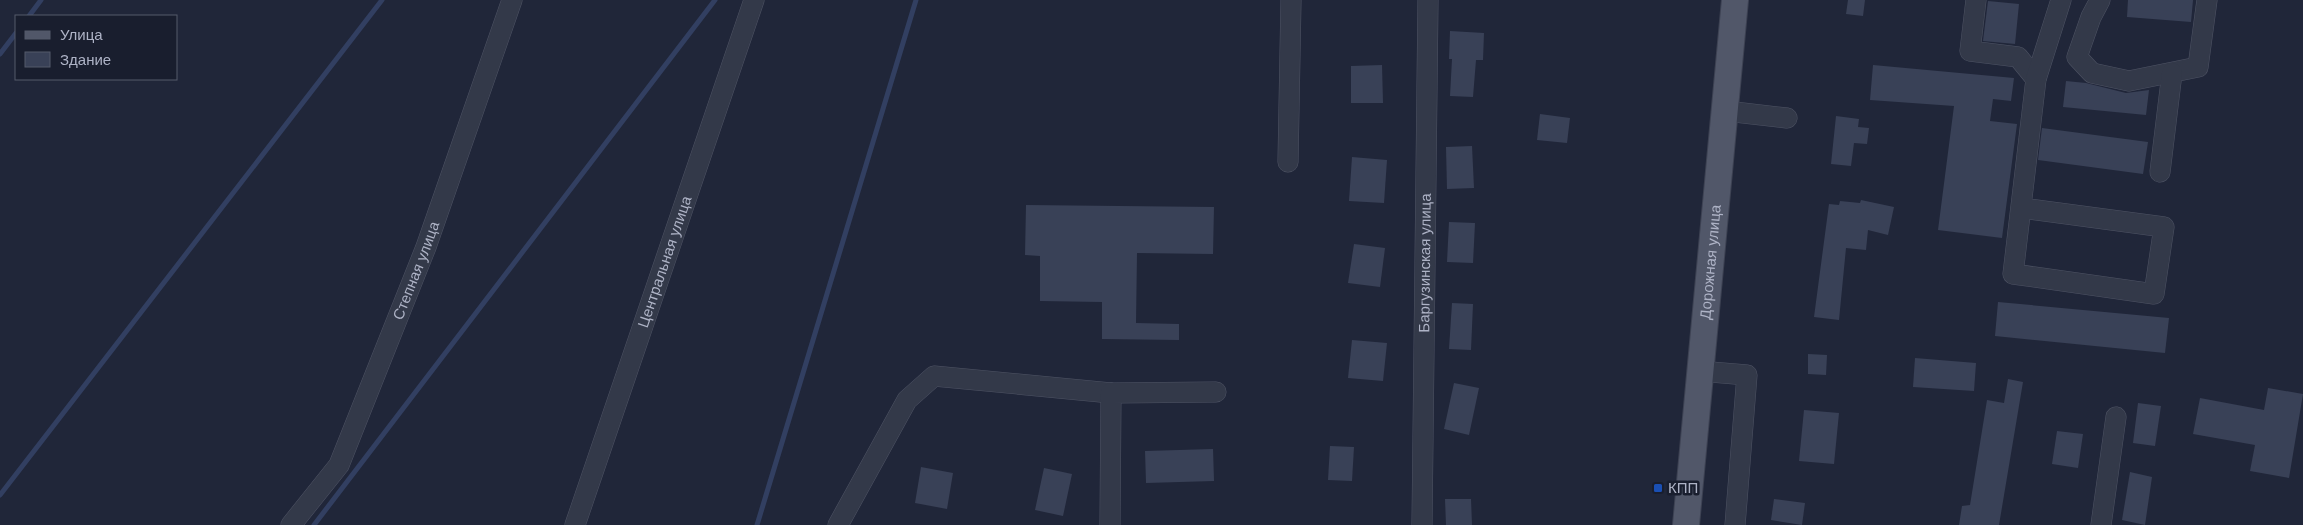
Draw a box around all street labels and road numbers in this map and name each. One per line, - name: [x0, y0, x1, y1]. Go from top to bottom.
- street label: Центральная улица: [633, 193, 697, 330]
- street label: Баргузинская улица: [1414, 193, 1436, 333]
- street label: Дорожная улица: [1695, 203, 1726, 320]
- street label: Степная улица: [388, 218, 444, 323]

